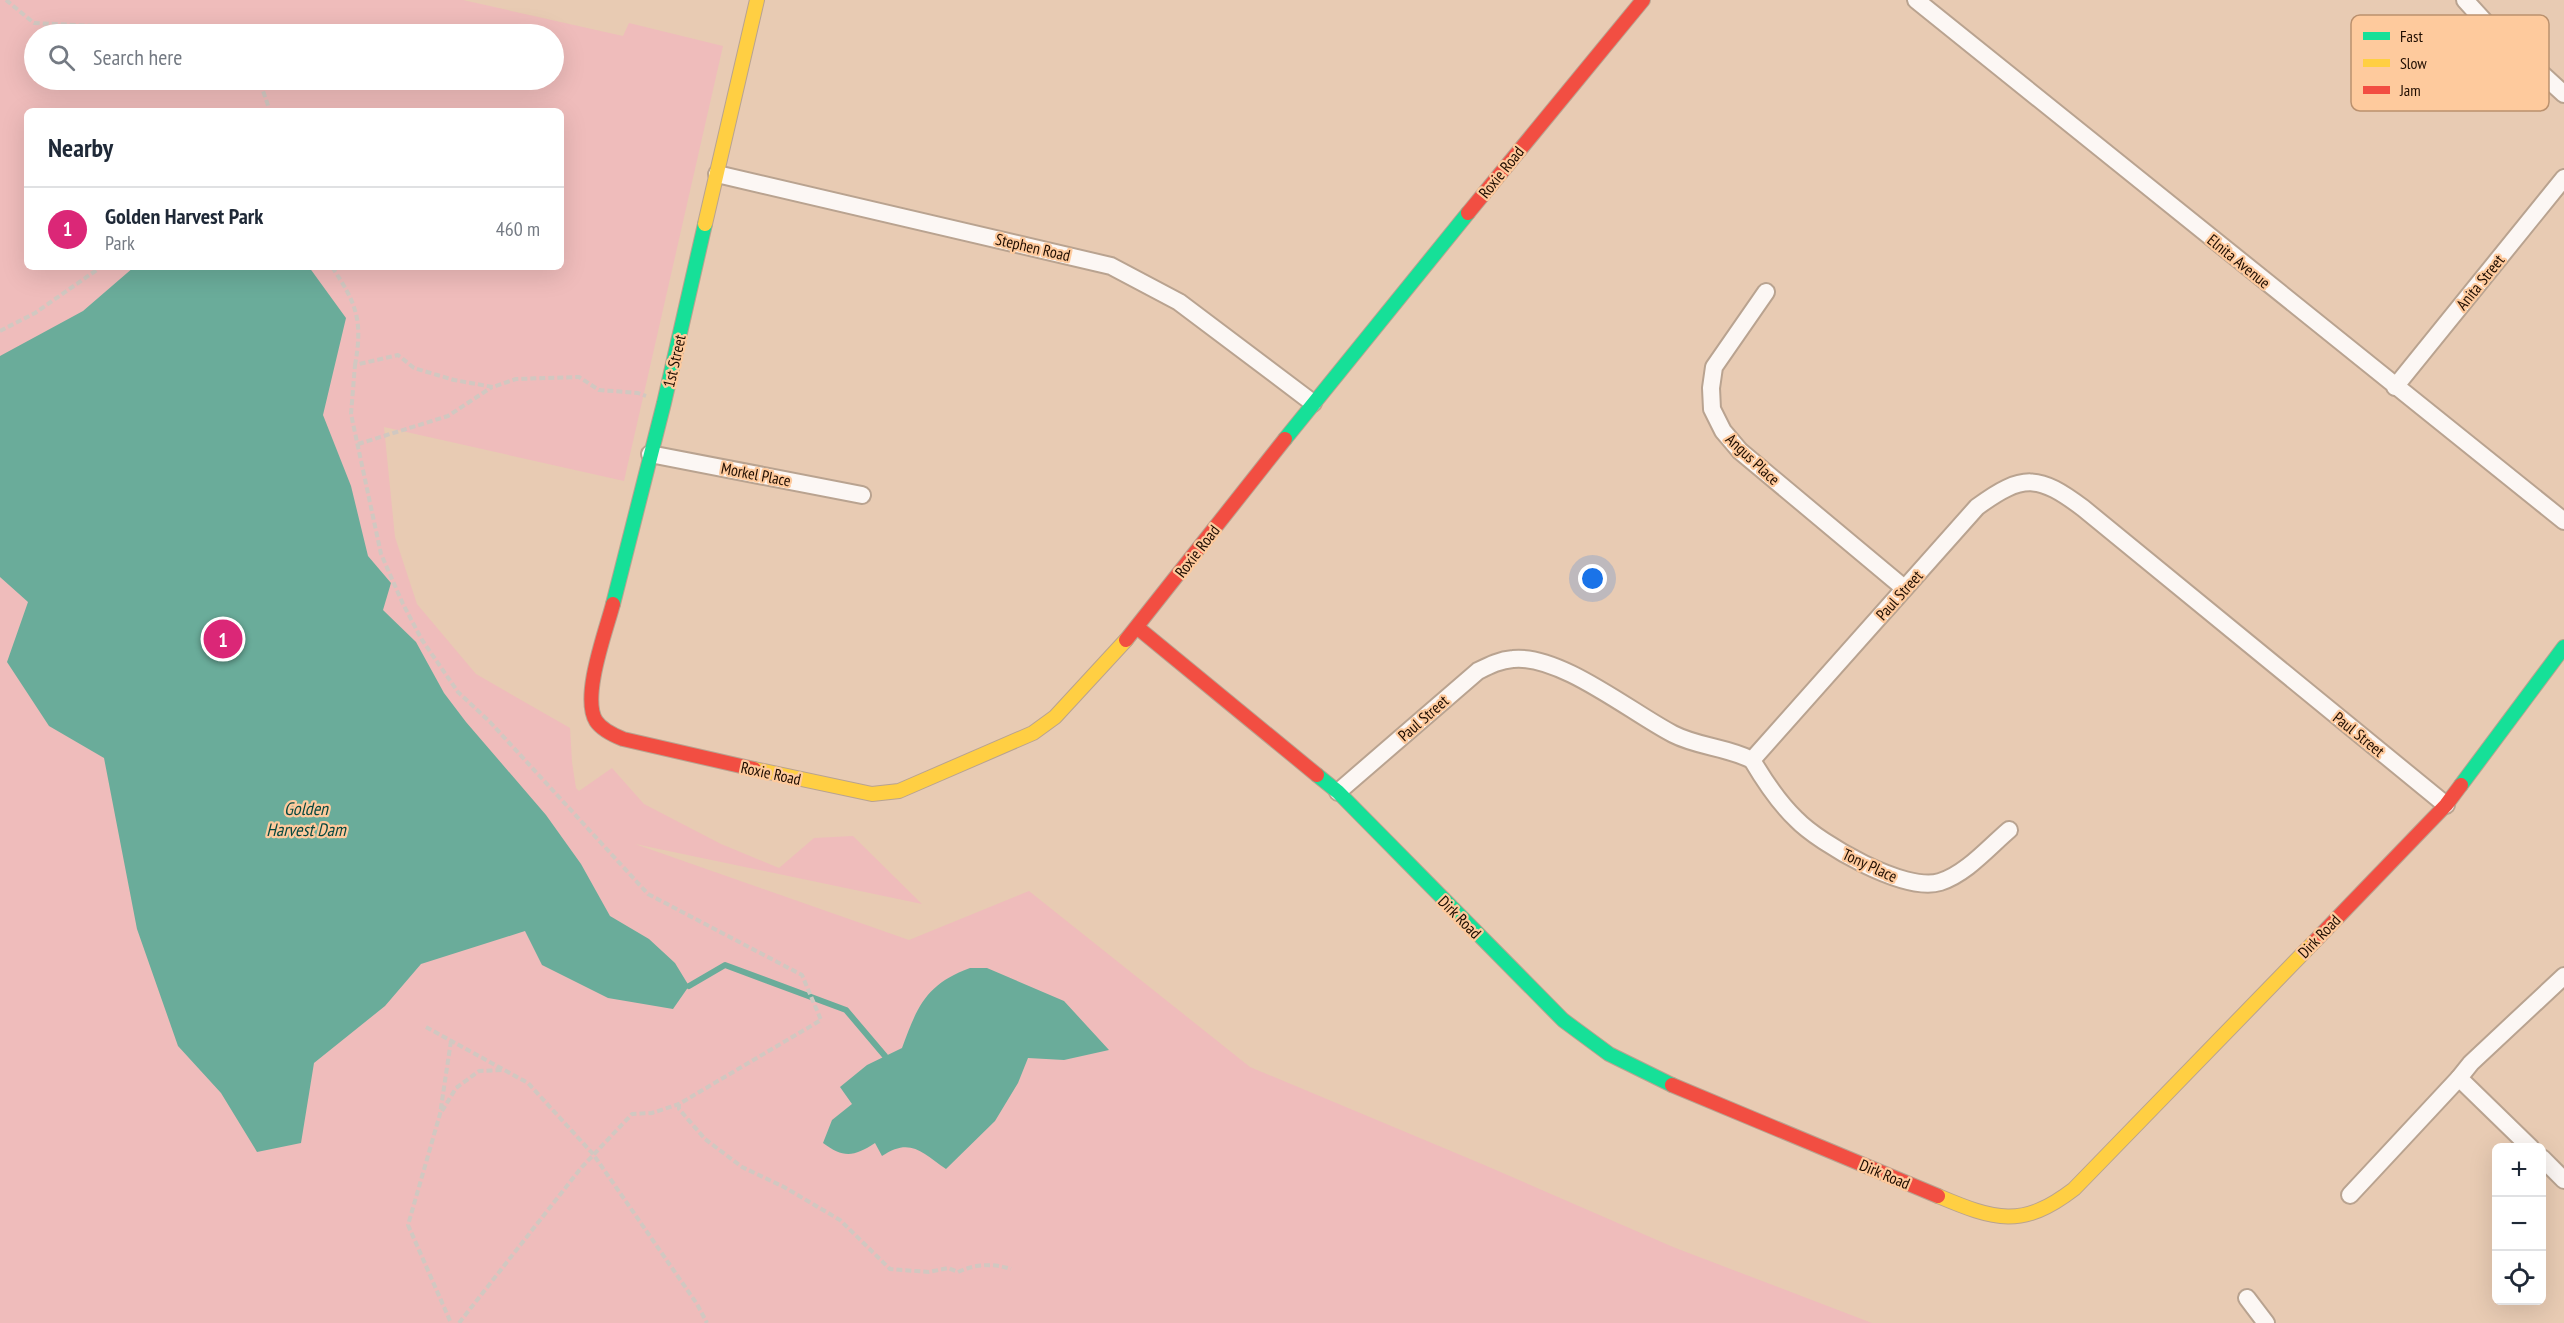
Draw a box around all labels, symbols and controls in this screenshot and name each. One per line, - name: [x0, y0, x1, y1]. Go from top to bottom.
- legend: [2351, 15, 2549, 111]
- search box: [24, 24, 564, 90]
- text: Fast: [2400, 26, 2423, 46]
- icon: search: [45, 41, 78, 74]
- text: Search here: [93, 43, 182, 71]
- text: Slow: [2400, 53, 2427, 73]
- text: Jam: [2399, 80, 2421, 100]
- text: Nearby: [48, 131, 113, 164]
- street label: Roxie Road: [1474, 142, 1528, 202]
- text: Golden Harvest Park: [105, 202, 263, 230]
- text: 1: [63, 216, 72, 242]
- text: 460 m: [496, 216, 540, 242]
- street label: Stephen Road: [994, 229, 1072, 265]
- text: Park: [105, 230, 135, 256]
- street label: Elnita Avenue: [2203, 230, 2275, 292]
- street label: Anita Street: [2452, 250, 2509, 314]
- street label: 1st Street: [658, 332, 690, 389]
- street label: Angus Place: [1722, 429, 1784, 489]
- street label: Morkel Place: [719, 457, 793, 491]
- street label: Roxie Road: [1170, 521, 1224, 581]
- your location: [1578, 564, 1607, 593]
- street label: Paul Street: [1871, 565, 1927, 624]
- pin: 1: [204, 616, 242, 662]
- street label: Paul Street: [1394, 690, 1453, 745]
- street label: Paul Street: [2329, 707, 2389, 761]
- street label: Roxie Road: [739, 757, 803, 789]
- water label: Golden Harvest Dam: [266, 797, 347, 841]
- street label: Tony Place: [1840, 844, 1900, 886]
- street label: Dirk Road: [1434, 891, 1486, 943]
- street label: Dirk Road: [2293, 910, 2345, 962]
- map controls: [2492, 1143, 2546, 1305]
- button: +: [2492, 1143, 2546, 1197]
- street label: Dirk Road: [1857, 1154, 1913, 1194]
- button: −: [2492, 1197, 2546, 1251]
- button: locate: [2492, 1251, 2546, 1305]

